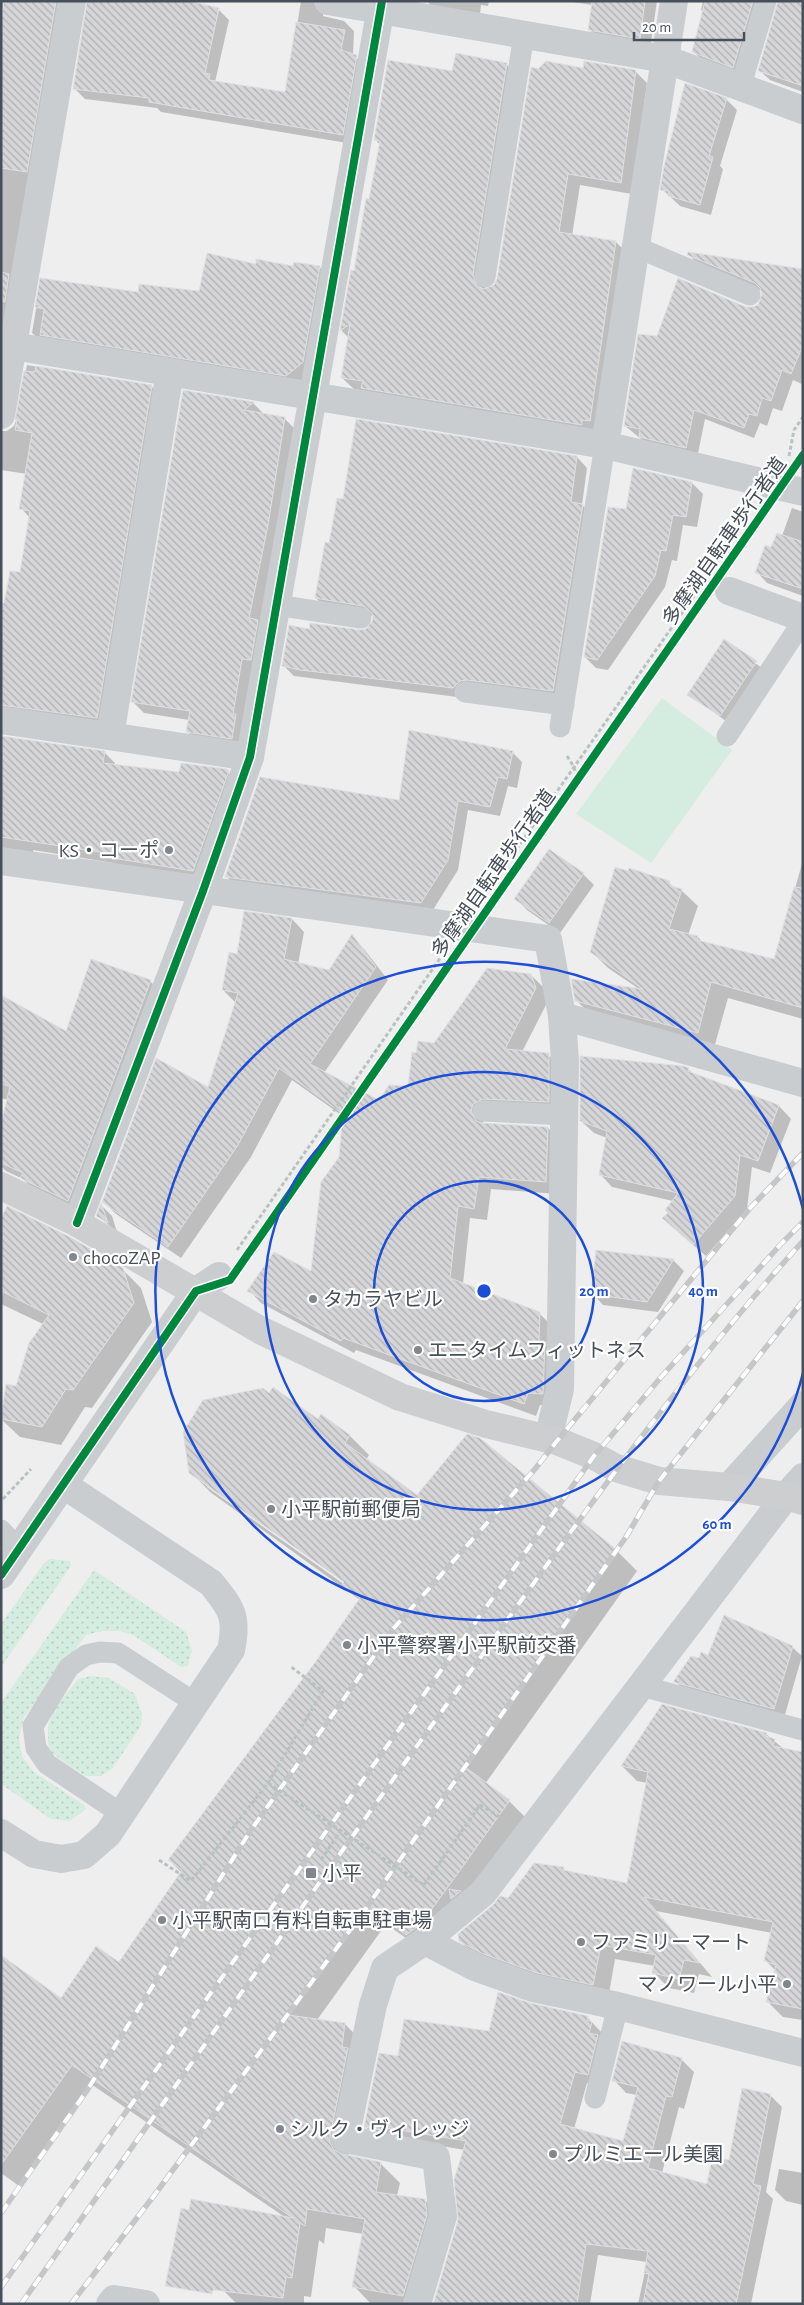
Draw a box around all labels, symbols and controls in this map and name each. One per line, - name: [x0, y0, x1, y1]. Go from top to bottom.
- scale bar: [634, 10, 744, 42]
- text: 20 m: [642, 20, 671, 35]
- street label: 多摩湖自転車歩行者道: [658, 453, 790, 629]
- street label: 多摩湖自転車歩行者道: [427, 785, 559, 961]
- place label: KS・コーポ: [59, 840, 159, 861]
- marker: KS・コーポ: [163, 844, 175, 856]
- place label: chocoZAP: [83, 1248, 161, 1268]
- marker: chocoZAP: [67, 1251, 79, 1263]
- centre of rings: [475, 1282, 493, 1300]
- text: 20 m: [579, 1284, 609, 1299]
- text: 40 m: [688, 1284, 718, 1299]
- place label: タカラヤビル: [323, 1289, 443, 1310]
- marker: タカラヤビル: [307, 1293, 319, 1305]
- place label: エニタイムフィットネス: [428, 1340, 646, 1361]
- marker: エニタイムフィットネス: [412, 1344, 424, 1356]
- place label: 小平駅前郵便局: [281, 1499, 421, 1520]
- marker: 小平駅前郵便局: [265, 1503, 277, 1515]
- text: 60 m: [702, 1517, 732, 1532]
- place label: 小平警察署小平駅前交番: [357, 1635, 577, 1656]
- marker: 小平警察署小平駅前交番: [341, 1639, 353, 1651]
- place label: 小平: [322, 1863, 362, 1884]
- marker: 小平: [304, 1866, 318, 1880]
- place label: 小平駅南口有料自転車駐車場: [172, 1909, 432, 1931]
- marker: 小平駅南口有料自転車駐車場: [156, 1914, 168, 1926]
- place label: ファミリーマート: [591, 1933, 751, 1953]
- marker: ファミリーマート: [575, 1936, 587, 1948]
- place label: マノワール小平: [638, 1974, 777, 1995]
- marker: マノワール小平: [781, 1978, 793, 1990]
- place label: シルク・ヴィレッジ: [290, 2118, 470, 2140]
- marker: シルク・ヴィレッジ: [274, 2123, 286, 2135]
- place label: プルミエール美園: [563, 2144, 723, 2165]
- marker: プルミエール美園: [547, 2148, 559, 2160]

